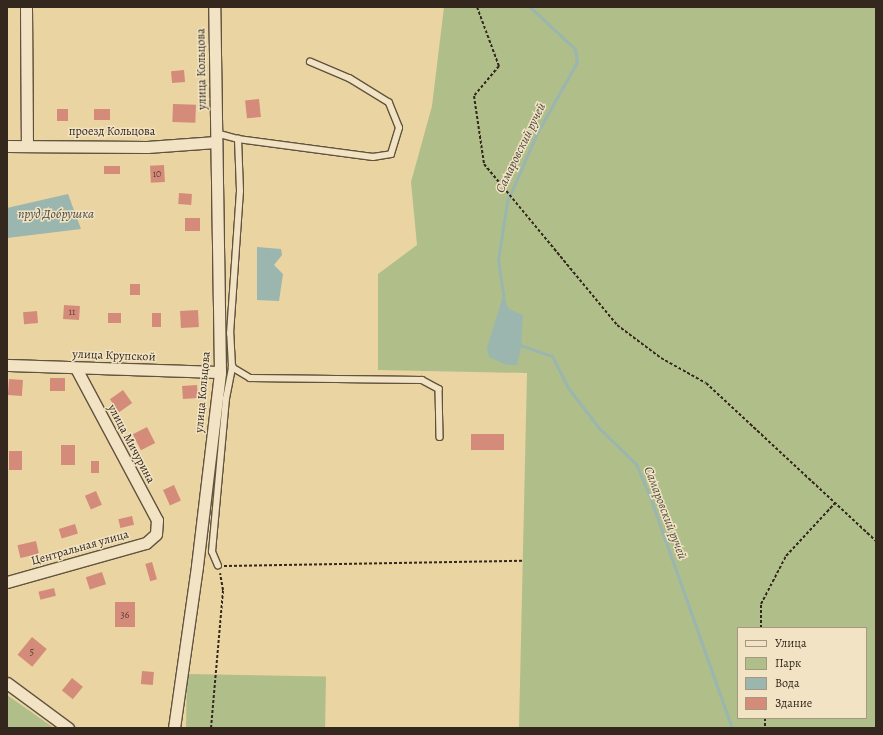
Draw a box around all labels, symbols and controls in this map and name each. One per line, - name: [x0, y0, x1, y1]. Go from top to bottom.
- street label: улица Кольцова: [194, 28, 210, 110]
- water label: Самаровский ручей: [492, 100, 550, 196]
- street label: проезд Кольцова: [69, 125, 155, 139]
- house number: 10: [153, 168, 161, 180]
- water label: пруд Добрушка: [18, 206, 94, 222]
- house number: 11: [69, 306, 75, 318]
- street label: улица Крупской: [72, 347, 156, 365]
- street label: улица Кольцова: [192, 351, 214, 433]
- street label: улица Мичурина: [104, 402, 158, 486]
- water label: Самаровский ручей: [640, 464, 690, 562]
- street label: Центральная улица: [30, 527, 130, 569]
- house number: 36: [121, 609, 129, 621]
- legend: [737, 627, 867, 719]
- text: Улица: [775, 635, 806, 651]
- house number: 5: [30, 646, 34, 658]
- text: Парк: [775, 655, 801, 671]
- text: Вода: [775, 675, 800, 691]
- text: Здание: [775, 695, 812, 711]

